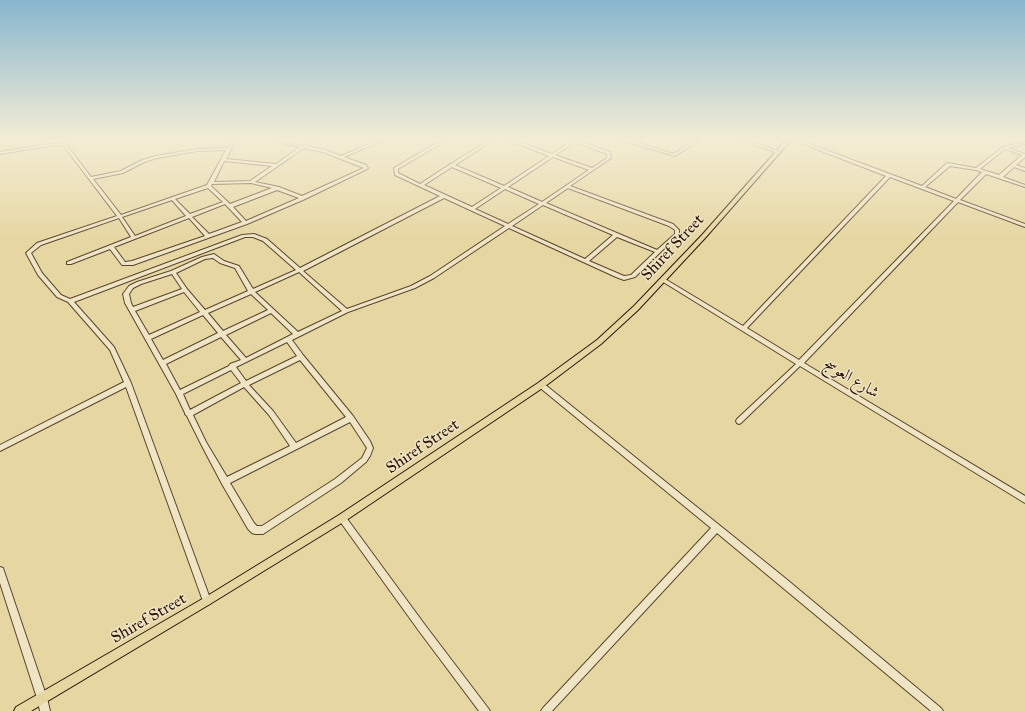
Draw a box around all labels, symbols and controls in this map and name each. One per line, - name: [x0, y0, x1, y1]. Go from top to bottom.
- street label: Shiref Street: [637, 211, 709, 285]
- street label: شارع العوسج: [820, 355, 882, 403]
- street label: Shiref Street: [383, 416, 463, 478]
- street label: Shiref Street: [108, 590, 190, 648]

